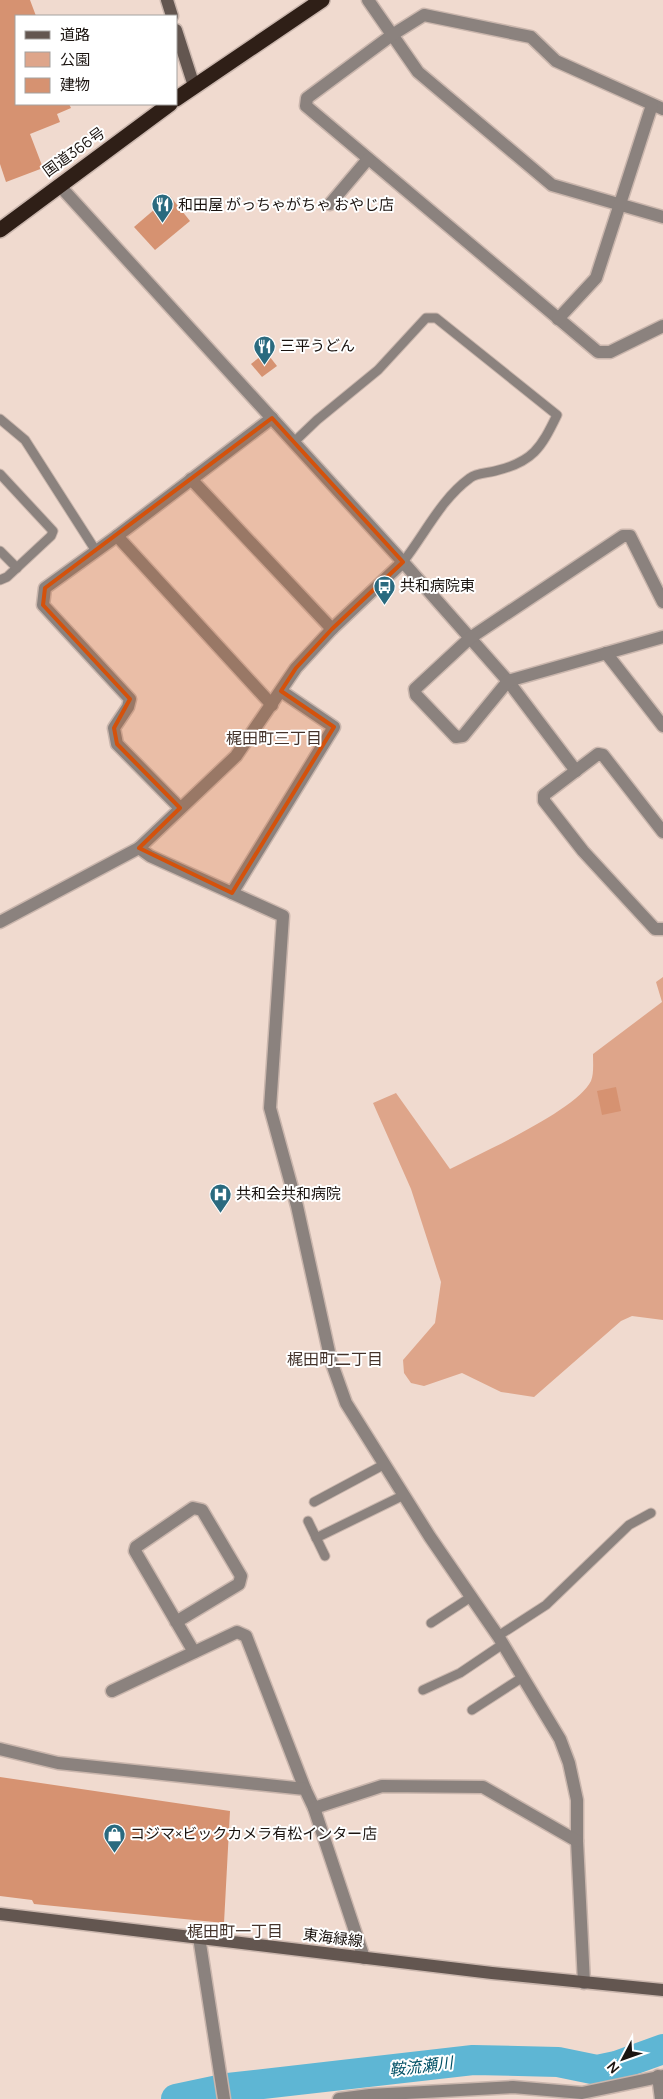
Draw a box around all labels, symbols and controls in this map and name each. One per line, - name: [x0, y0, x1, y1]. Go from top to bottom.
- legend: [15, 15, 178, 105]
- text: 道路: [60, 24, 90, 45]
- text: 公園: [60, 49, 90, 70]
- text: 建物: [60, 74, 90, 95]
- street label: 国道366号: [38, 122, 109, 181]
- restaurant icon: 和田屋 がっちゃがちゃ おやじ店: [150, 193, 174, 224]
- place label: 和田屋 がっちゃがちゃ おやじ店: [178, 194, 394, 215]
- restaurant icon: 三平うどん: [252, 334, 276, 365]
- place label: 三平うどん: [280, 335, 355, 356]
- bus stop icon: 共和病院東: [372, 574, 396, 605]
- place label: 共和病院東: [400, 575, 475, 596]
- district label: 梶田町三丁目: [226, 727, 322, 749]
- hospital icon: 共和会共和病院: [208, 1182, 232, 1213]
- place label: 共和会共和病院: [236, 1183, 341, 1204]
- district label: 梶田町二丁目: [287, 1348, 383, 1370]
- shop icon: コジマ×ビックカメラ有松インター店: [102, 1822, 126, 1853]
- place label: コジマ×ビックカメラ有松インター店: [130, 1823, 377, 1844]
- district label: 梶田町一丁目: [187, 1920, 283, 1942]
- street label: 東海緑線: [302, 1923, 364, 1952]
- north arrow: [598, 2034, 648, 2084]
- water label: 鞍流瀬川: [388, 2051, 456, 2081]
- text: N: [602, 2058, 623, 2078]

